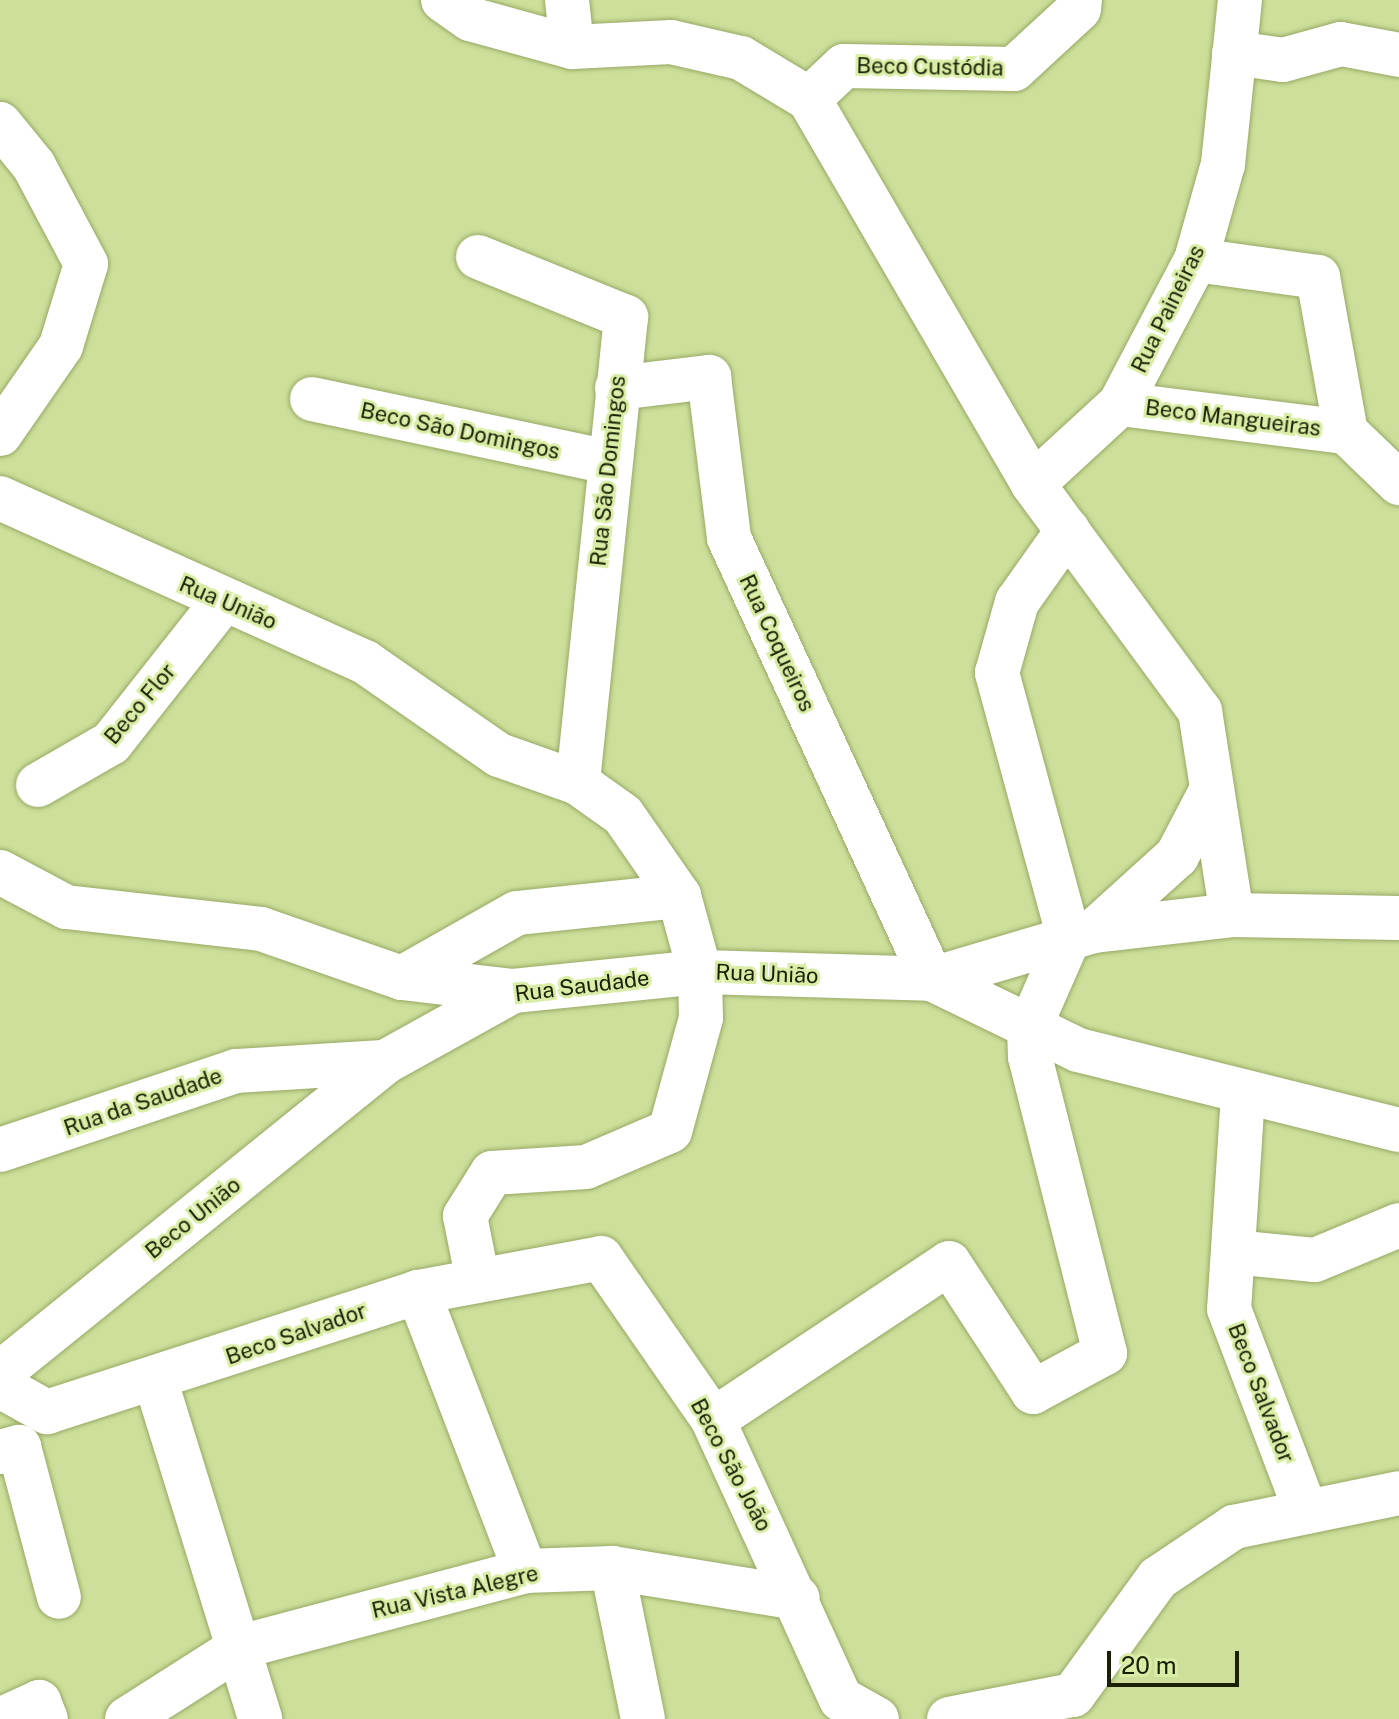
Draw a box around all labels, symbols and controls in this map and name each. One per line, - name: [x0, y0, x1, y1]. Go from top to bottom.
- street label: Beco Custódia: [856, 53, 1004, 81]
- street label: Rua Paineiras: [1126, 241, 1210, 377]
- street label: Rua São Domingos: [585, 374, 631, 568]
- street label: Beco Mangueiras: [1144, 394, 1322, 442]
- street label: Beco São Domingos: [358, 397, 562, 465]
- street label: Rua Coqueiros: [734, 570, 820, 716]
- street label: Rua União: [175, 571, 281, 635]
- street label: Beco Flor: [99, 658, 181, 750]
- street label: Rua União: [715, 959, 819, 989]
- street label: Rua Saudade: [513, 965, 651, 1007]
- street label: Rua da Saudade: [60, 1062, 226, 1142]
- street label: Beco União: [140, 1172, 246, 1264]
- street label: Beco Salvador: [222, 1298, 370, 1370]
- street label: Beco Salvador: [1222, 1320, 1300, 1466]
- street label: Beco São João: [685, 1394, 777, 1536]
- street label: Rua Vista Alegre: [369, 1560, 541, 1624]
- scale bar: [1111, 1635, 1243, 1685]
- text: 20 m: [1121, 1651, 1177, 1679]

